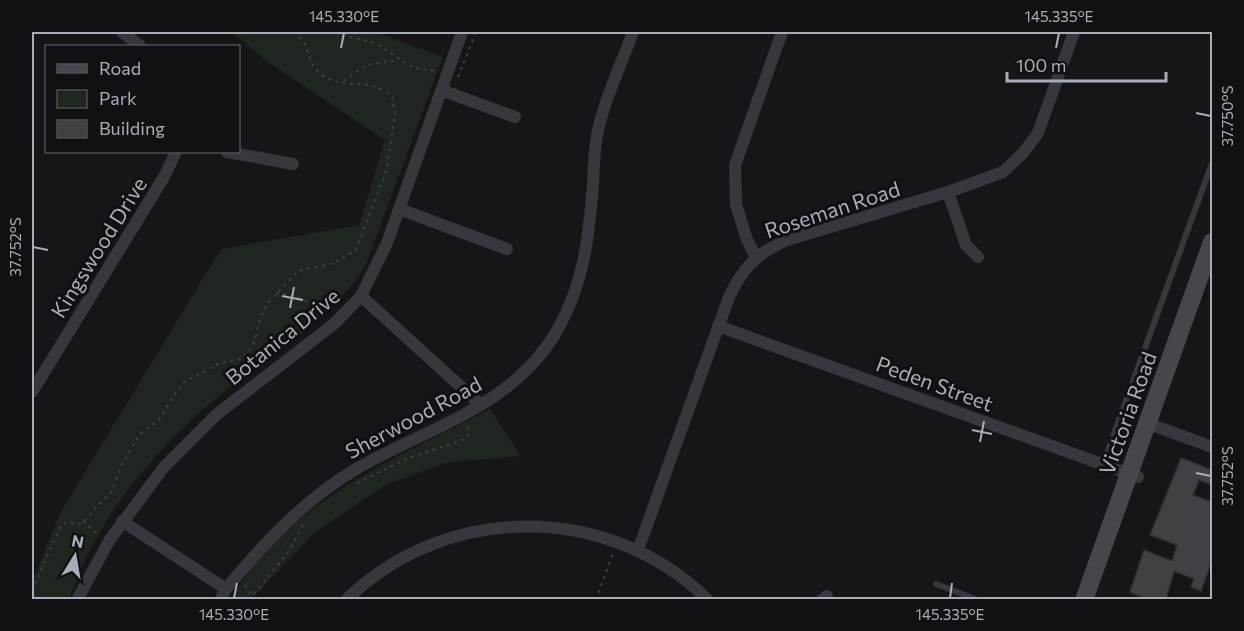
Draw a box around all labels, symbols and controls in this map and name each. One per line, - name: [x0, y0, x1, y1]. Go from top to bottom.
- text: 145.330°E: [309, 7, 379, 25]
- text: 145.335°E: [1025, 7, 1094, 25]
- legend: [45, 45, 240, 153]
- scale bar: [1007, 45, 1166, 83]
- text: 100 m: [1016, 54, 1066, 76]
- text: Road: [99, 57, 141, 79]
- text: 37.750°S: [1218, 85, 1236, 146]
- text: Park: [99, 87, 137, 109]
- text: Building: [99, 117, 165, 139]
- street label: Kingswood Drive: [45, 172, 151, 322]
- street label: Roseman Road: [761, 175, 903, 243]
- text: 37.752°S: [6, 217, 24, 277]
- street label: Botanica Drive: [220, 283, 344, 389]
- street label: Victoria Road: [1093, 348, 1161, 478]
- street label: Peden Street: [873, 350, 997, 416]
- street label: Sherwood Road: [341, 371, 485, 463]
- text: 37.752°S: [1218, 446, 1236, 506]
- north arrow: [45, 526, 105, 586]
- text: N: [70, 530, 86, 551]
- text: 145.330°E: [199, 605, 269, 623]
- text: 145.335°E: [916, 605, 985, 623]

